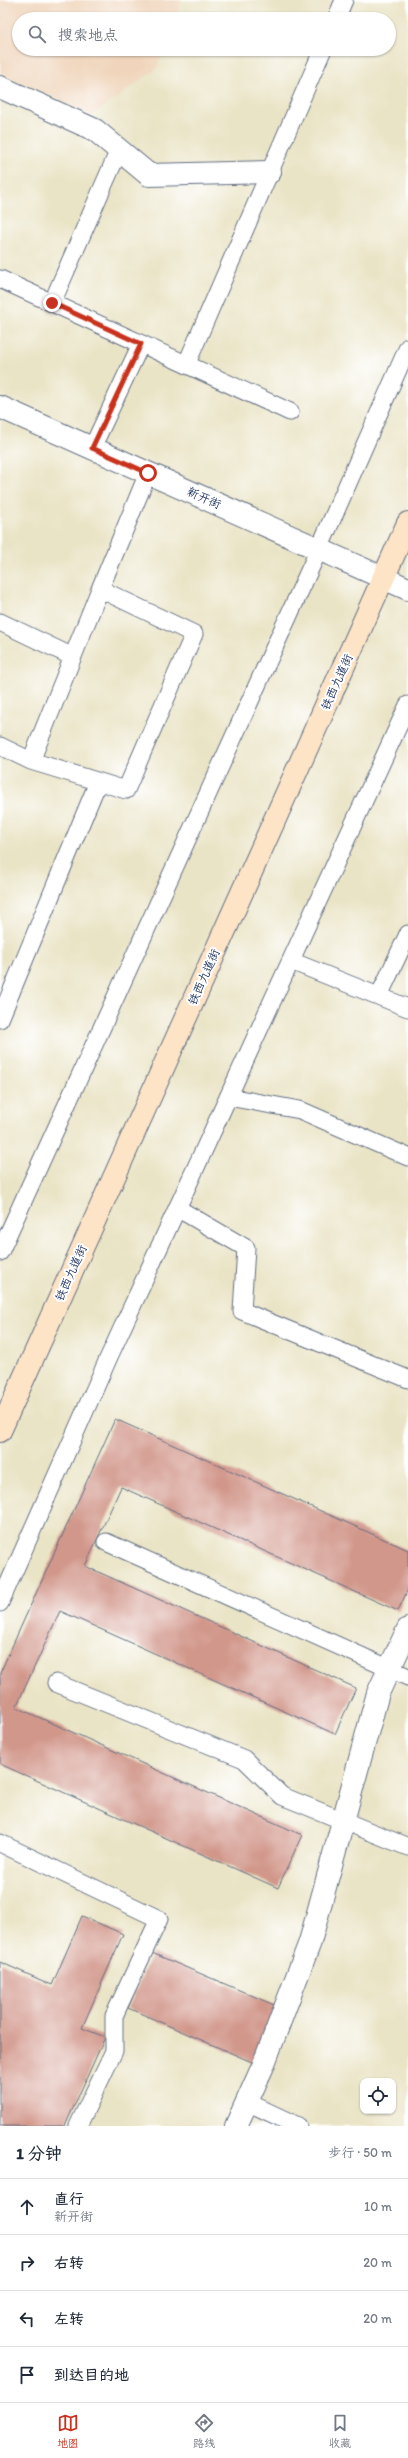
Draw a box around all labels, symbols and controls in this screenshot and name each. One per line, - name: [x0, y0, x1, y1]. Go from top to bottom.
- search box: [12, 12, 396, 56]
- icon: search: [26, 23, 48, 45]
- text: 搜索地点: [58, 26, 118, 44]
- route end: [43, 294, 61, 312]
- route start: [139, 464, 157, 482]
- street label: 新开街: [185, 484, 223, 512]
- street label: 铁西九道街: [318, 652, 356, 712]
- street label: 铁西九道街: [185, 947, 223, 1007]
- street label: 铁西九道街: [52, 1243, 90, 1303]
- map controls: [360, 2078, 396, 2114]
- button: locate: [360, 2078, 396, 2114]
- text: 1 分钟: [16, 2143, 62, 2163]
- text: 步行 · 50 m: [328, 2145, 392, 2160]
- text: 直行: [54, 2190, 84, 2208]
- icon: ahead: [16, 2196, 38, 2218]
- text: 10 m: [364, 2199, 392, 2214]
- text: 新开街: [54, 2209, 93, 2224]
- icon: right: [16, 2252, 38, 2274]
- text: 右转: [54, 2254, 84, 2272]
- text: 20 m: [363, 2255, 392, 2270]
- icon: left: [16, 2308, 38, 2330]
- text: 左转: [54, 2310, 84, 2328]
- text: 20 m: [363, 2311, 392, 2326]
- icon: arrive: [16, 2364, 38, 2386]
- text: 到达目的地: [54, 2366, 129, 2384]
- tab: 地图: [57, 2412, 79, 2450]
- tab: 路线: [193, 2412, 215, 2450]
- tab: 收藏: [329, 2412, 351, 2450]

